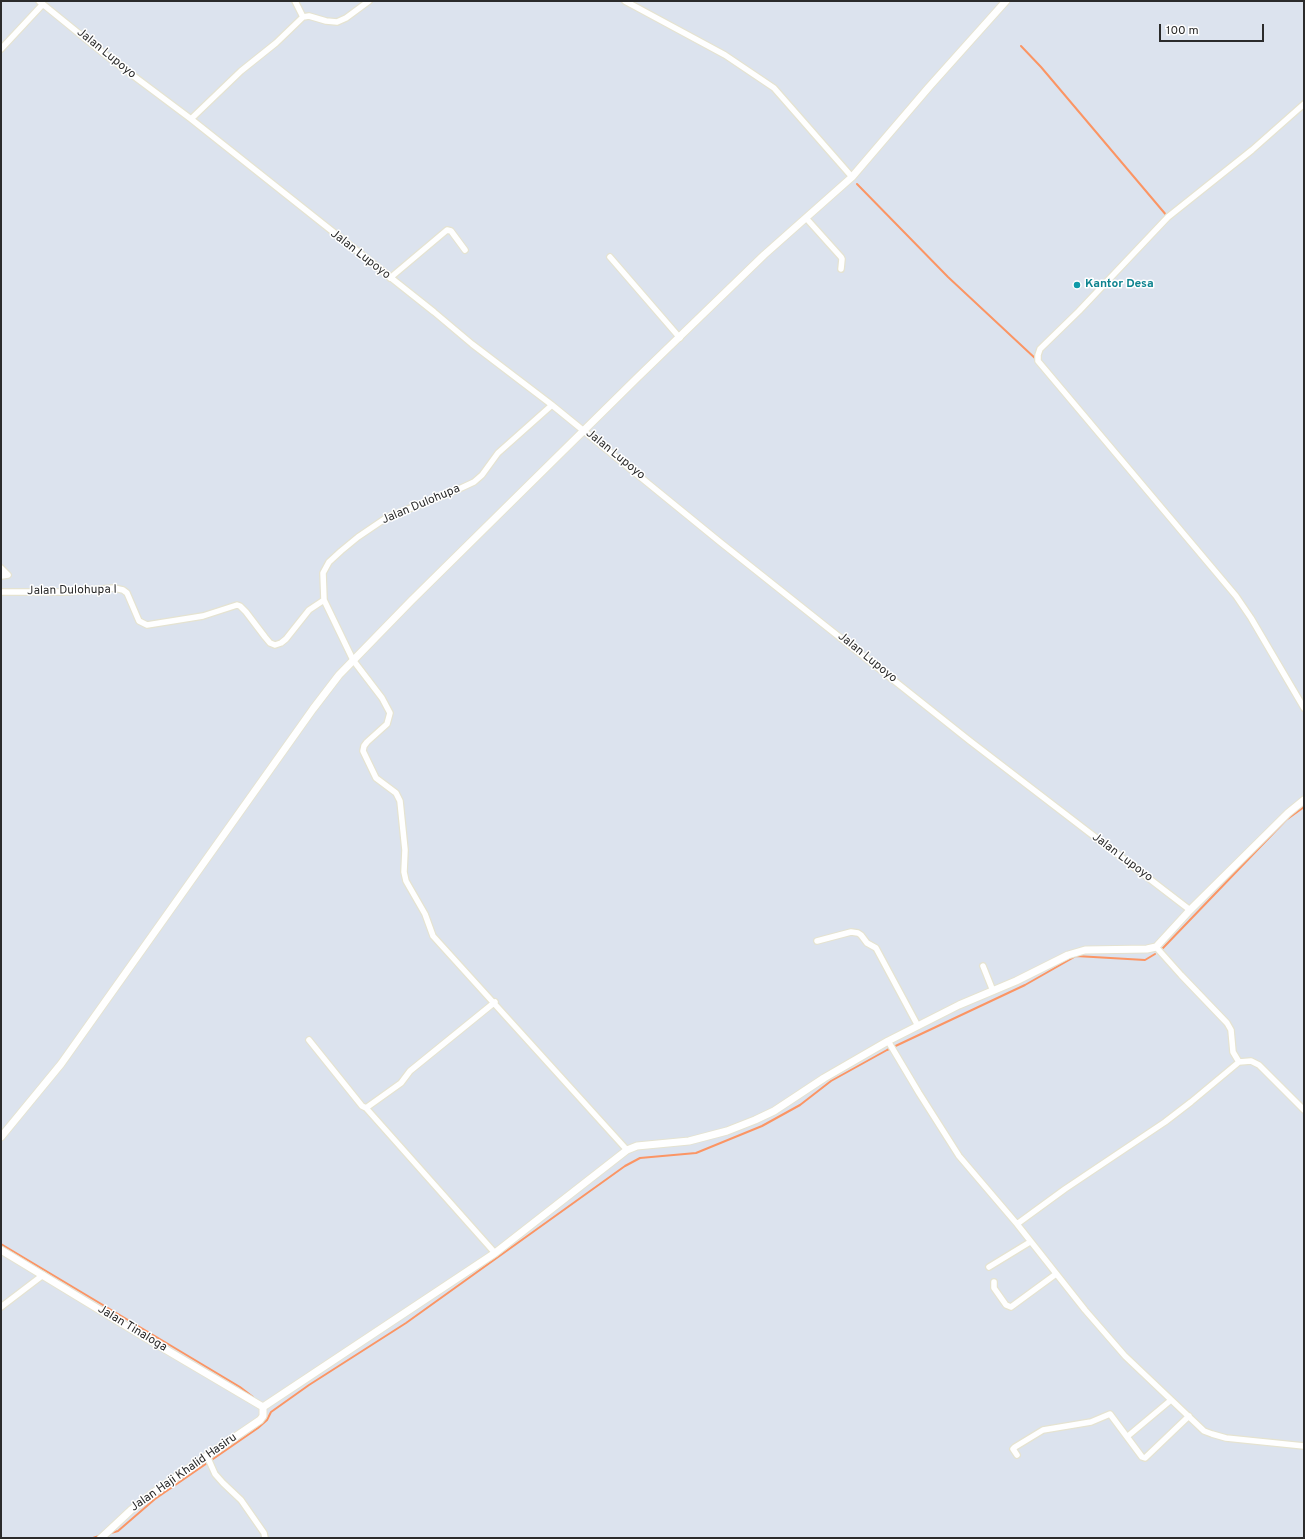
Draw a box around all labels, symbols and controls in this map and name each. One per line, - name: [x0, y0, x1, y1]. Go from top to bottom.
- scale bar: [1161, 16, 1266, 42]
- text: 100 m: [1166, 23, 1199, 39]
- street label: Jalan Lupoyo: [73, 26, 139, 82]
- street label: Jalan Lupoyo: [327, 227, 393, 283]
- place label: Kantor Desa: [1085, 278, 1154, 292]
- marker: Kantor Desa: [1072, 280, 1082, 290]
- street label: Jalan Lupoyo: [582, 427, 648, 483]
- street label: Jalan Dulohupa: [380, 482, 462, 528]
- street label: Jalan Dulohupa I: [27, 583, 117, 599]
- street label: Jalan Lupoyo: [834, 630, 900, 686]
- street label: Jalan Lupoyo: [1089, 831, 1155, 885]
- street label: Jalan Tinaloga: [95, 1303, 169, 1355]
- street label: Jalan Haji Khalid Hasiru: [128, 1431, 240, 1515]

